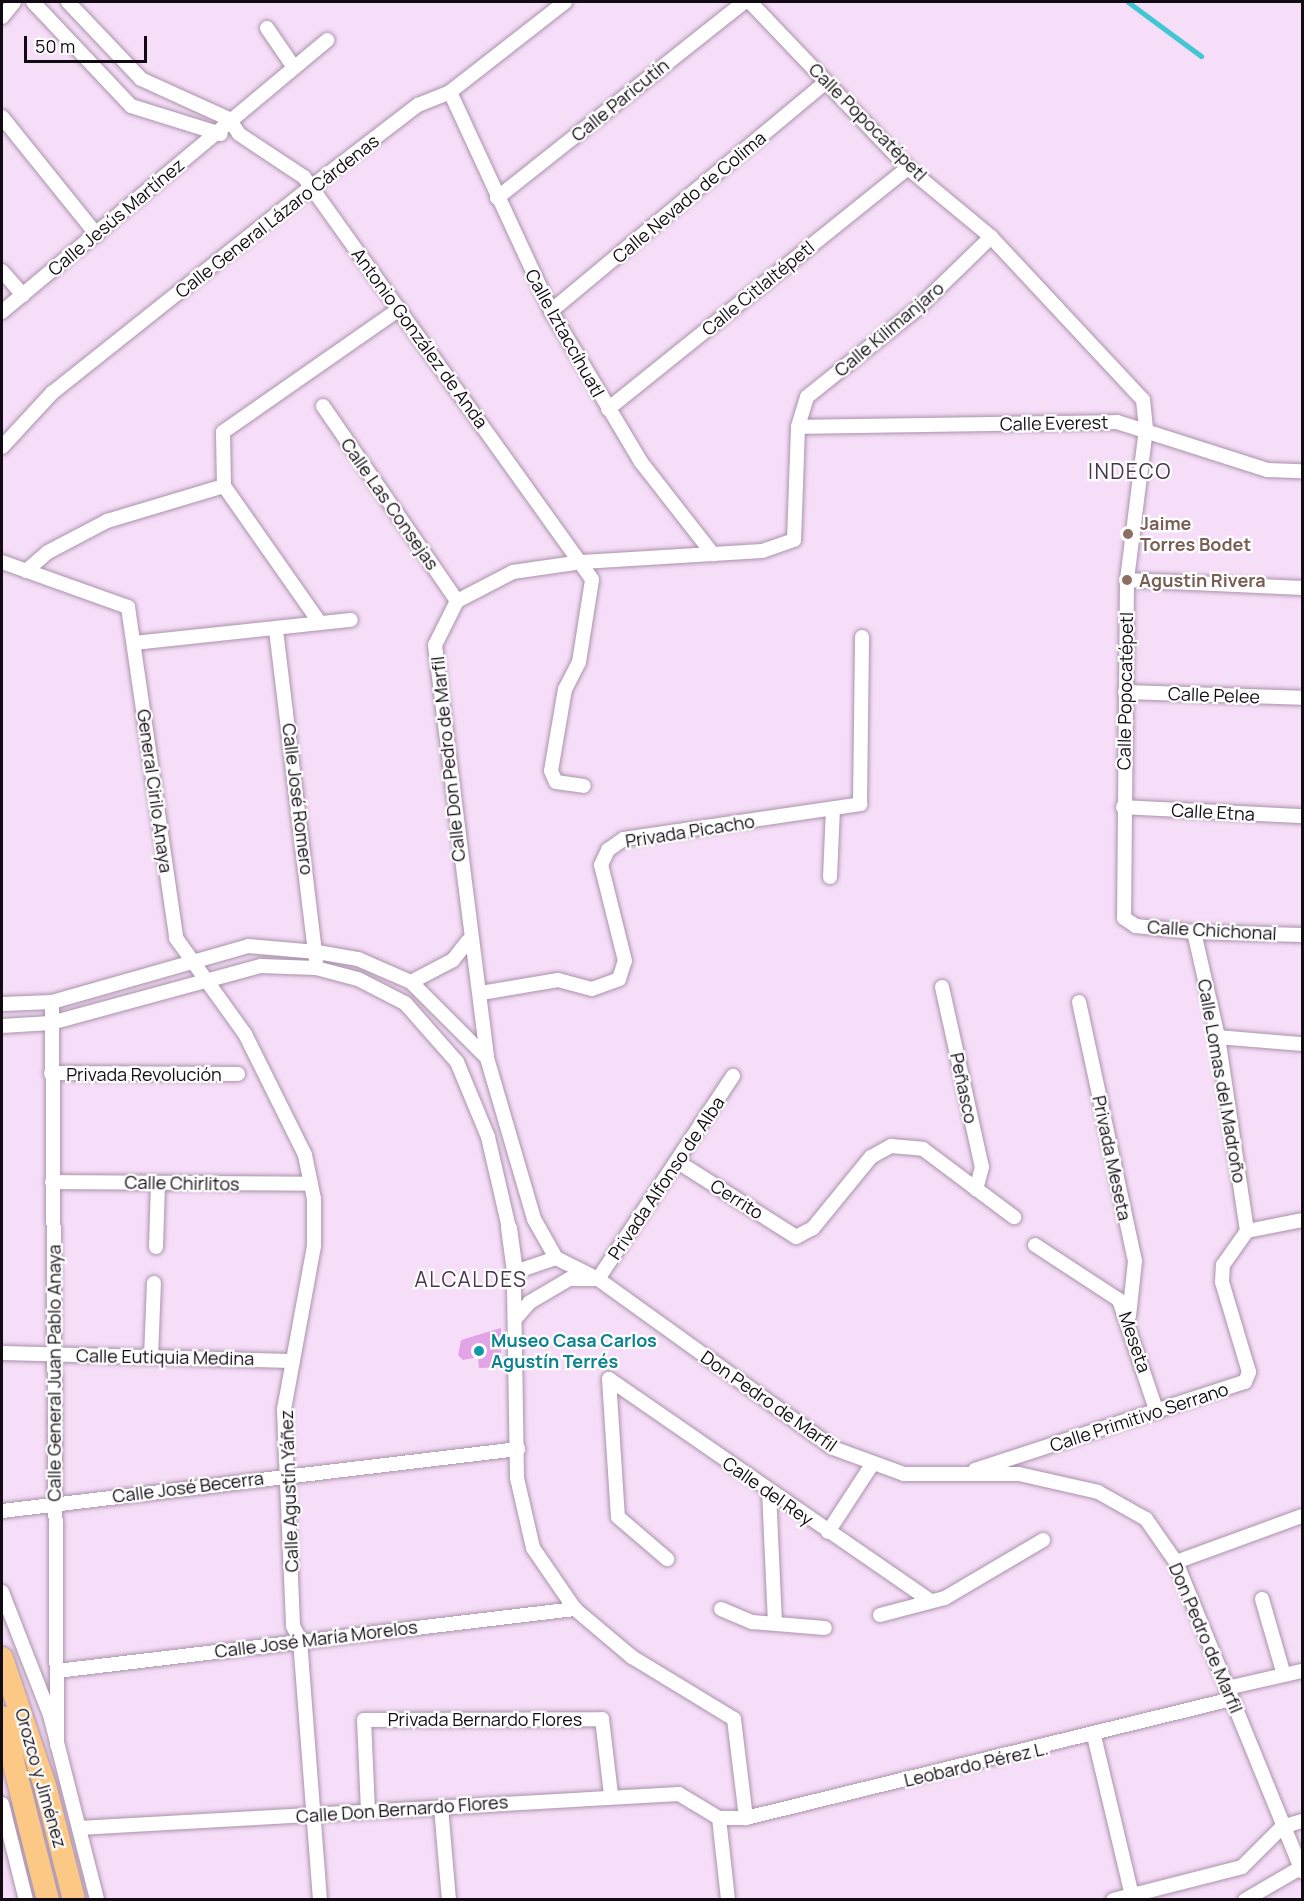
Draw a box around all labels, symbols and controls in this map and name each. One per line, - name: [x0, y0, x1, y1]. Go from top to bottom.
- scale bar: [27, 24, 150, 62]
- text: 50 m: [35, 34, 75, 58]
- street label: Calle Paricutín: [567, 54, 673, 146]
- street label: Calle Popocatépetl: [804, 58, 932, 186]
- street label: Calle Nevado de Colima: [608, 127, 770, 267]
- street label: Calle General Lázaro Cárdenas: [171, 130, 383, 302]
- street label: Calle Jesús Martínez: [43, 154, 189, 280]
- street label: Calle Citlaltépetl: [698, 236, 818, 340]
- street label: Antonio González de Anda: [347, 244, 493, 432]
- street label: Calle Iztaccíhuatl: [521, 265, 609, 401]
- street label: Calle Kilimanjaro: [830, 277, 948, 381]
- street label: Calle Everest: [1000, 411, 1108, 435]
- street label: Calle Las Consejas: [336, 434, 444, 574]
- district label: INDECO: [1088, 458, 1172, 484]
- place label: Jaime Torres Bodet: [1140, 513, 1251, 556]
- marker: Jaime Torres Bodet: [1121, 527, 1135, 541]
- place label: Agustin Rivera: [1139, 569, 1266, 591]
- marker: Agustin Rivera: [1120, 573, 1134, 587]
- street label: Calle Popocatépetl: [1113, 612, 1137, 770]
- street label: Calle Don Pedro de Marfil: [426, 655, 470, 863]
- street label: Calle Pelee: [1168, 683, 1260, 707]
- street label: General Cirilo Anaya: [133, 708, 177, 874]
- street label: Calle José Romero: [278, 722, 318, 876]
- street label: Calle Etna: [1171, 799, 1255, 825]
- street label: Privada Picacho: [624, 810, 756, 852]
- street label: Calle Chichonal: [1147, 916, 1277, 944]
- street label: Calle Lomas del Madroño: [1193, 977, 1251, 1185]
- street label: Peñasco: [946, 1051, 982, 1125]
- street label: Privada Revolución: [66, 1063, 222, 1085]
- street label: Privada Alfonso de Alba: [603, 1092, 729, 1264]
- street label: Privada Meseta: [1088, 1094, 1136, 1222]
- street label: Calle Chirlitos: [124, 1171, 240, 1195]
- street label: Cerrito: [707, 1174, 767, 1224]
- street label: Calle General Juan Pablo Anaya: [43, 1244, 65, 1502]
- district label: ALCALDES: [414, 1266, 528, 1292]
- street label: Meseta: [1115, 1309, 1155, 1375]
- place label: Museo Casa Carlos Agustín Terrés: [491, 1330, 657, 1372]
- marker: Museo Casa Carlos Agustín Terrés: [472, 1344, 486, 1358]
- street label: Calle Eutiquia Medina: [76, 1345, 254, 1369]
- street label: Don Pedro de Marfil: [697, 1346, 841, 1456]
- street label: Calle Primitivo Serrano: [1047, 1378, 1231, 1456]
- street label: Calle Agustín Yáñez: [275, 1409, 303, 1573]
- street label: Calle del Rey: [719, 1452, 817, 1530]
- street label: Calle José Becerra: [111, 1467, 265, 1507]
- street label: Don Pedro de Marfil: [1165, 1560, 1247, 1716]
- street label: Calle José María Morelos: [213, 1616, 419, 1662]
- street label: Orozco y Jiménez: [11, 1706, 71, 1850]
- street label: Privada Bernardo Flores: [388, 1708, 582, 1730]
- street label: Leobardo Pérez L.: [902, 1737, 1050, 1791]
- street label: Calle Don Bernardo Flores: [295, 1791, 509, 1827]

